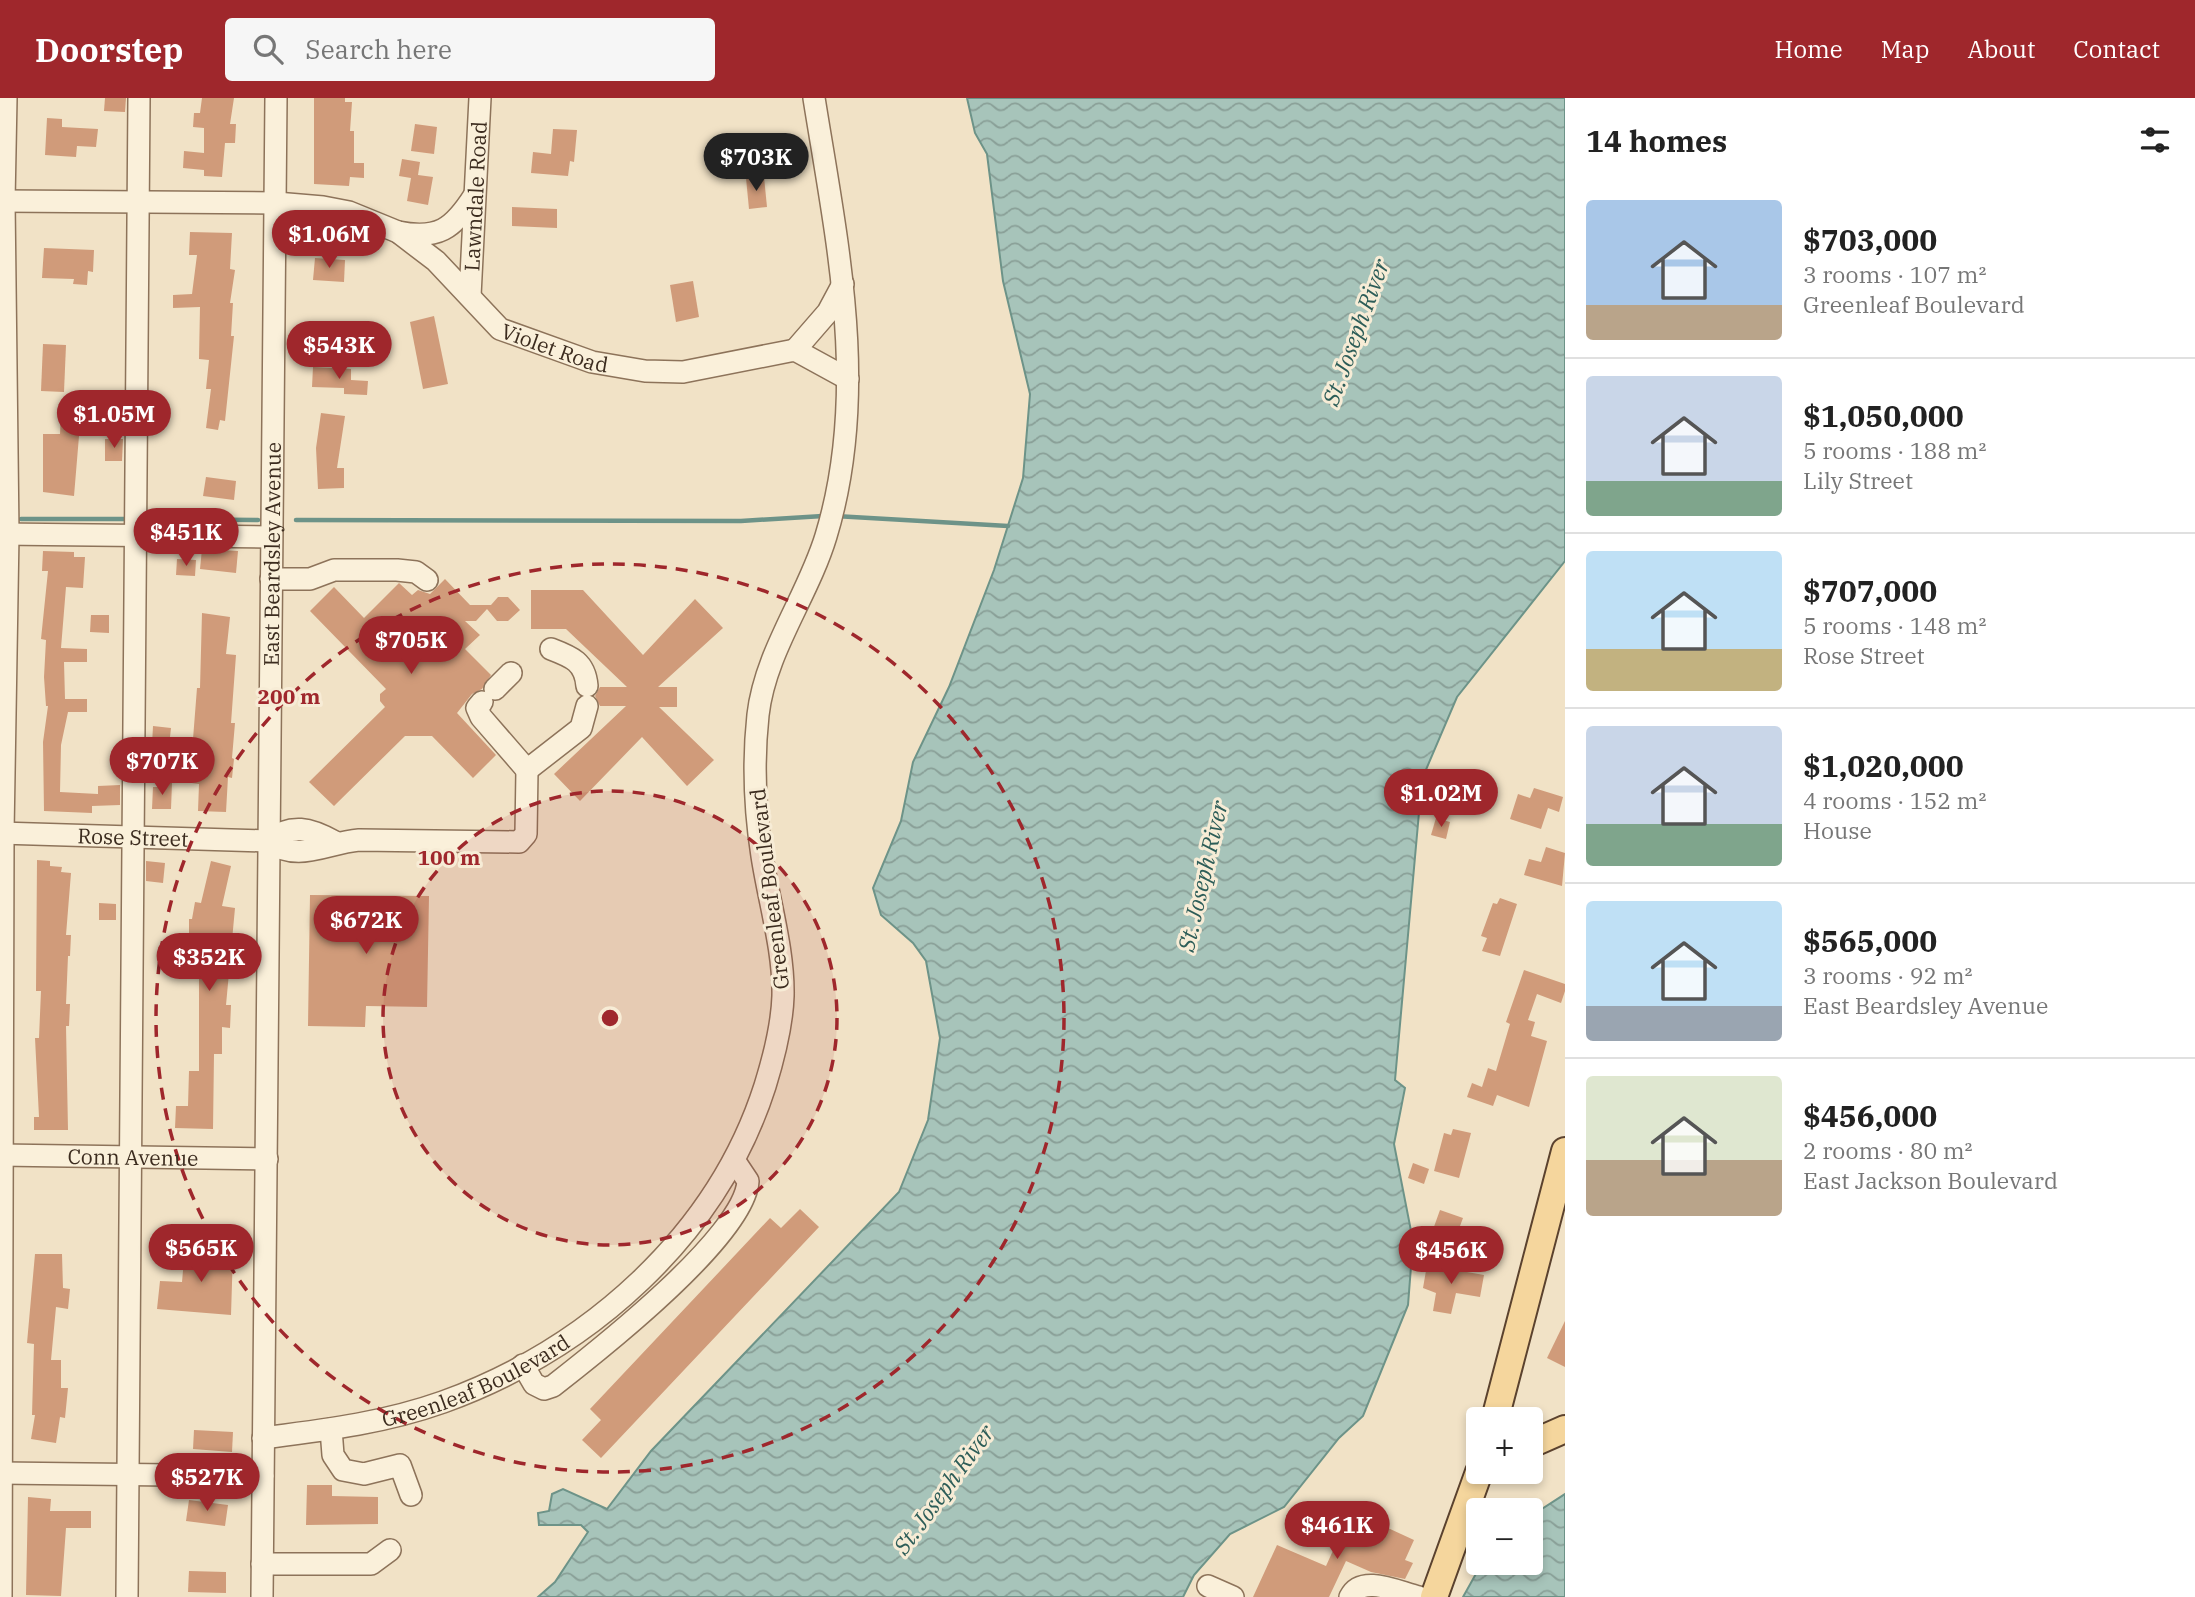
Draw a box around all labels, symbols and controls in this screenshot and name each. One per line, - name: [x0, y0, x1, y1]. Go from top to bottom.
- search box: [225, 18, 715, 81]
- text: Doorstep: [35, 28, 183, 71]
- icon: search: [249, 30, 287, 68]
- text: Search here: [305, 32, 452, 66]
- text: Home: [1775, 33, 1843, 65]
- text: Map: [1881, 33, 1929, 65]
- text: About: [1967, 33, 2035, 65]
- text: Contact: [2073, 33, 2160, 65]
- street label: Lawndale Road: [457, 120, 493, 272]
- text: 14 homes: [1586, 121, 1727, 160]
- icon: filters: [2136, 121, 2174, 159]
- pin: $703K: [707, 134, 805, 193]
- text: $703K: [720, 141, 792, 171]
- pin: $1.06M: [272, 211, 386, 270]
- text: $1.06M: [288, 218, 370, 248]
- text: $703,000: [1803, 220, 1937, 259]
- icon: home: [1642, 228, 1726, 312]
- water label: St. Joseph River: [1314, 254, 1396, 410]
- text: 3 rooms · 107 m²: [1803, 259, 1986, 289]
- text: Greenleaf Boulevard: [1803, 289, 2025, 319]
- street label: Violet Road: [497, 317, 611, 379]
- pin: $543K: [290, 322, 388, 381]
- text: $543K: [303, 329, 375, 359]
- pin: $1.05M: [57, 390, 171, 450]
- text: $1,050,000: [1803, 396, 1964, 435]
- text: $1.05M: [73, 398, 155, 428]
- icon: home: [1642, 404, 1726, 488]
- text: 5 rooms · 188 m²: [1803, 435, 1986, 465]
- street label: East Beardsley Avenue: [257, 442, 287, 666]
- text: Lily Street: [1803, 465, 1913, 495]
- pin: $451K: [137, 508, 235, 568]
- text: $451K: [150, 516, 222, 546]
- text: $707,000: [1803, 571, 1937, 610]
- icon: home: [1642, 579, 1726, 663]
- text: 5 rooms · 148 m²: [1803, 610, 1986, 640]
- pin: $705K: [362, 616, 460, 676]
- text: $705K: [375, 624, 447, 654]
- text: Rose Street: [1803, 640, 1925, 670]
- text: 200 m: [257, 682, 321, 710]
- pin: $707K: [113, 738, 211, 797]
- text: $707K: [126, 745, 198, 775]
- text: $1,020,000: [1803, 746, 1964, 785]
- icon: home: [1642, 754, 1726, 838]
- pin: $1.02M: [1384, 770, 1498, 829]
- text: $1.02M: [1400, 777, 1482, 807]
- text: 4 rooms · 152 m²: [1803, 785, 1986, 815]
- street label: Greenleaf Boulevard: [743, 787, 795, 991]
- water label: St. Joseph River: [1170, 797, 1234, 955]
- text: House: [1803, 815, 1872, 845]
- street label: Rose Street: [77, 821, 189, 853]
- text: 100 m: [417, 843, 481, 871]
- pin: $672K: [317, 896, 415, 956]
- text: $672K: [330, 904, 402, 934]
- text: $565,000: [1803, 921, 1937, 960]
- icon: home: [1642, 929, 1726, 1013]
- pin: $352K: [160, 934, 258, 993]
- text: $352K: [173, 941, 245, 971]
- text: 3 rooms · 92 m²: [1803, 960, 1973, 990]
- text: East Beardsley Avenue: [1803, 990, 2048, 1020]
- centre of rings: [598, 1006, 622, 1030]
- text: $456,000: [1803, 1096, 1937, 1135]
- icon: home: [1642, 1104, 1726, 1188]
- text: 2 rooms · 80 m²: [1803, 1135, 1973, 1165]
- street label: Conn Avenue: [67, 1142, 199, 1172]
- text: East Jackson Boulevard: [1803, 1165, 2058, 1195]
- pin: $565K: [152, 1224, 250, 1284]
- pin: $456K: [1402, 1226, 1500, 1286]
- text: $565K: [165, 1232, 237, 1262]
- text: $456K: [1415, 1234, 1487, 1264]
- street label: Greenleaf Boulevard: [379, 1327, 575, 1433]
- map controls: [1466, 1407, 1543, 1575]
- button: +: [1466, 1407, 1543, 1484]
- water label: St. Joseph River: [885, 1417, 1001, 1561]
- pin: $527K: [158, 1454, 256, 1513]
- text: $527K: [171, 1461, 243, 1491]
- button: −: [1466, 1498, 1543, 1575]
- pin: $461K: [1288, 1502, 1386, 1561]
- text: $461K: [1301, 1509, 1373, 1539]

